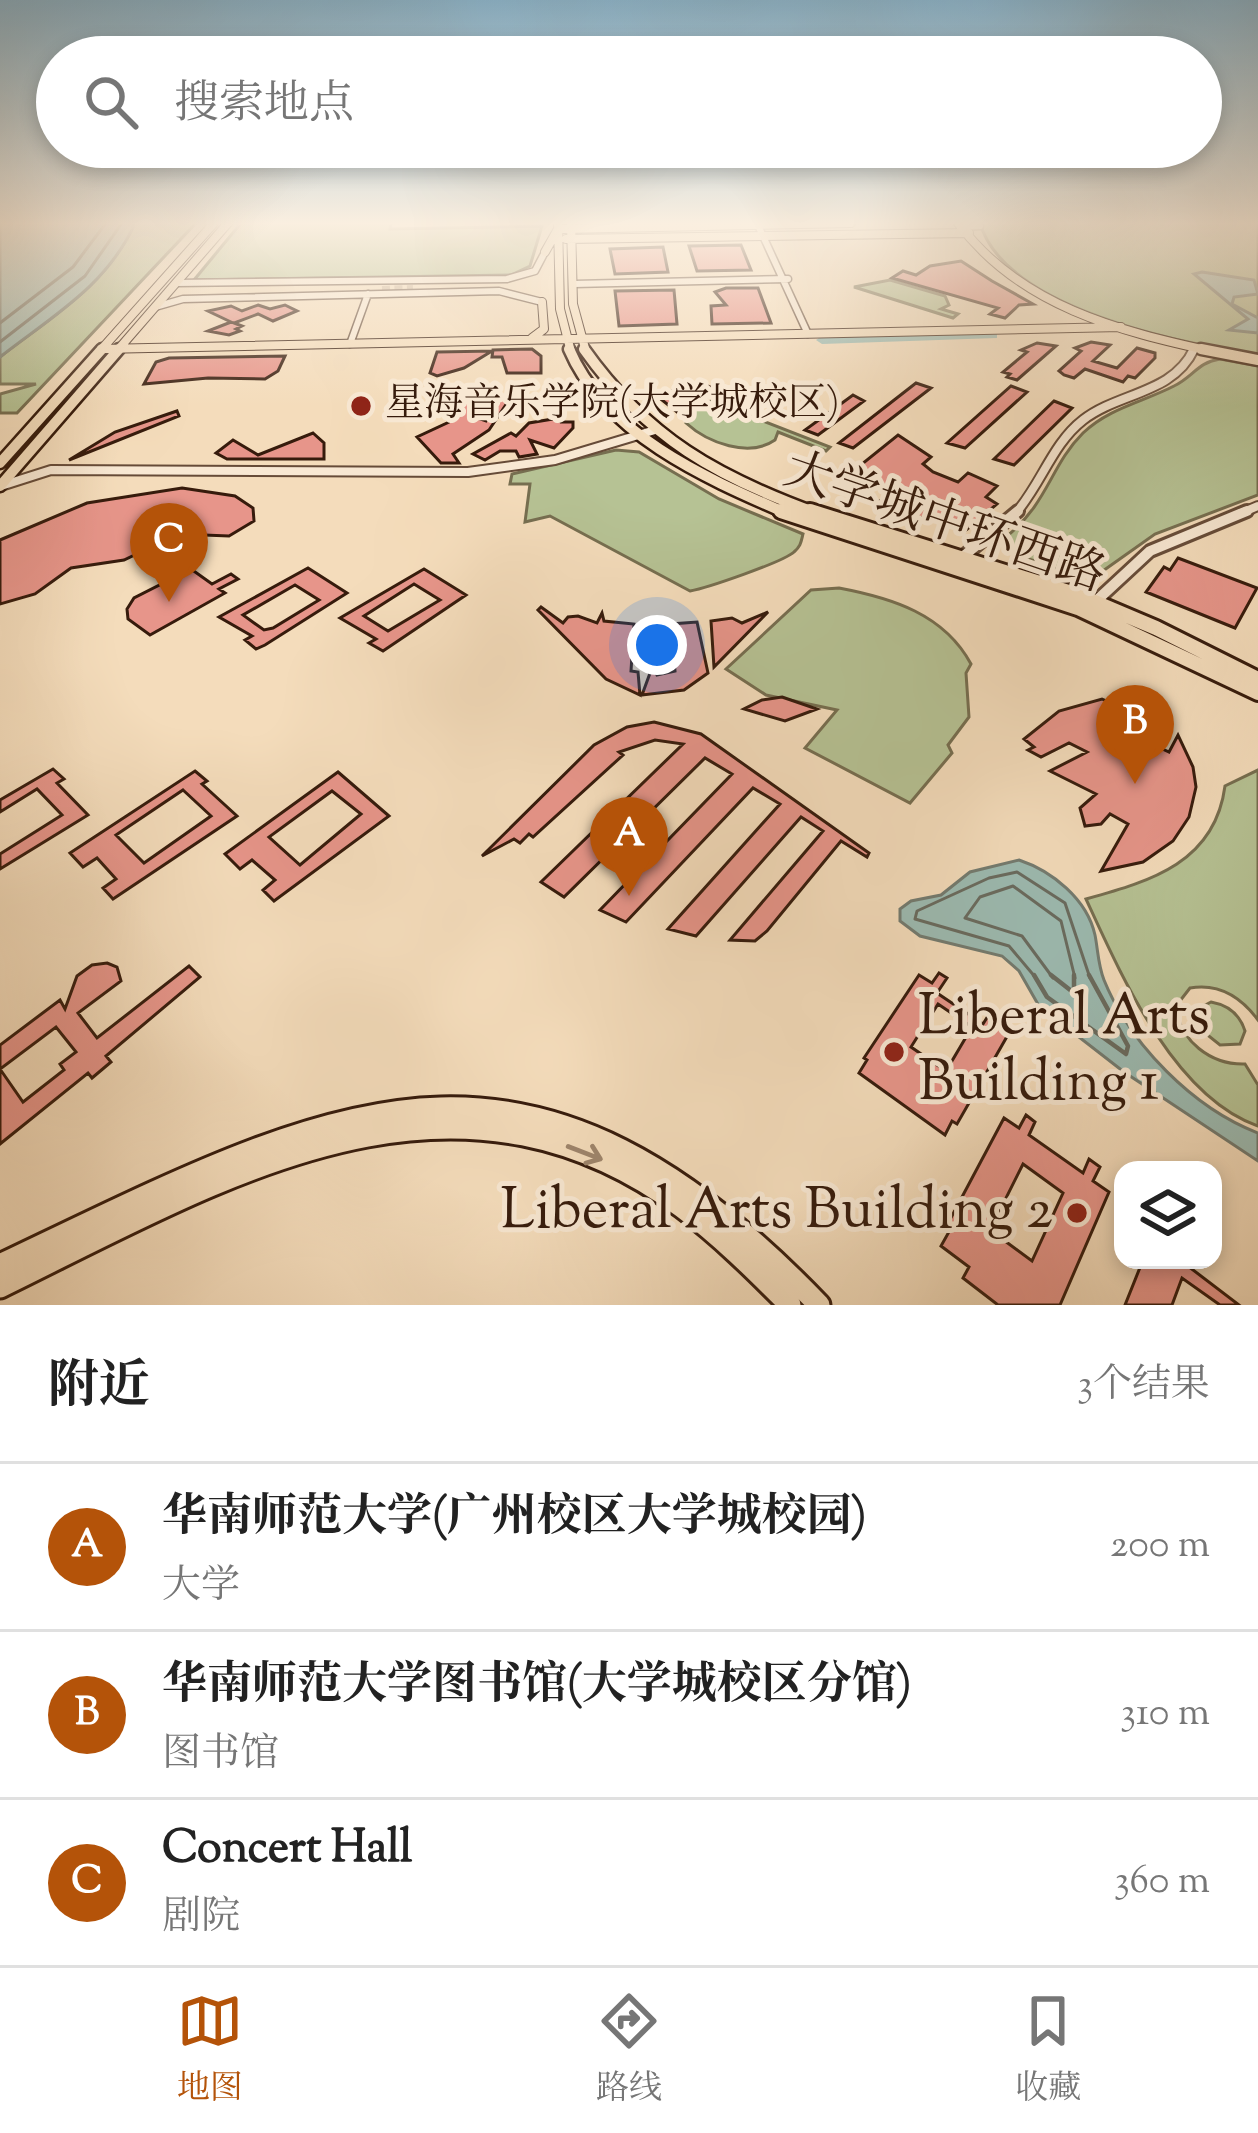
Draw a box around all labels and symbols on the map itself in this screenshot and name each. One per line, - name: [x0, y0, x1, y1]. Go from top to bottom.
- place label: 星海音乐学院(大学城校区): [385, 378, 839, 434]
- marker: 星海音乐学院(大学城校区): [348, 393, 374, 419]
- street label: 大学城中环西路: [774, 438, 1114, 612]
- pin: C: [130, 503, 208, 602]
- your location: [627, 615, 687, 675]
- pin: B: [1096, 685, 1174, 784]
- pin: A: [590, 797, 668, 896]
- place label: Liberal Arts Building 1: [918, 978, 1210, 1126]
- marker: Liberal Arts Building 1: [881, 1039, 907, 1065]
- one-way arrow: [566, 1143, 603, 1165]
- place label: Liberal Arts Building 2: [501, 1172, 1053, 1254]
- marker: Liberal Arts Building 2: [1064, 1200, 1090, 1226]

